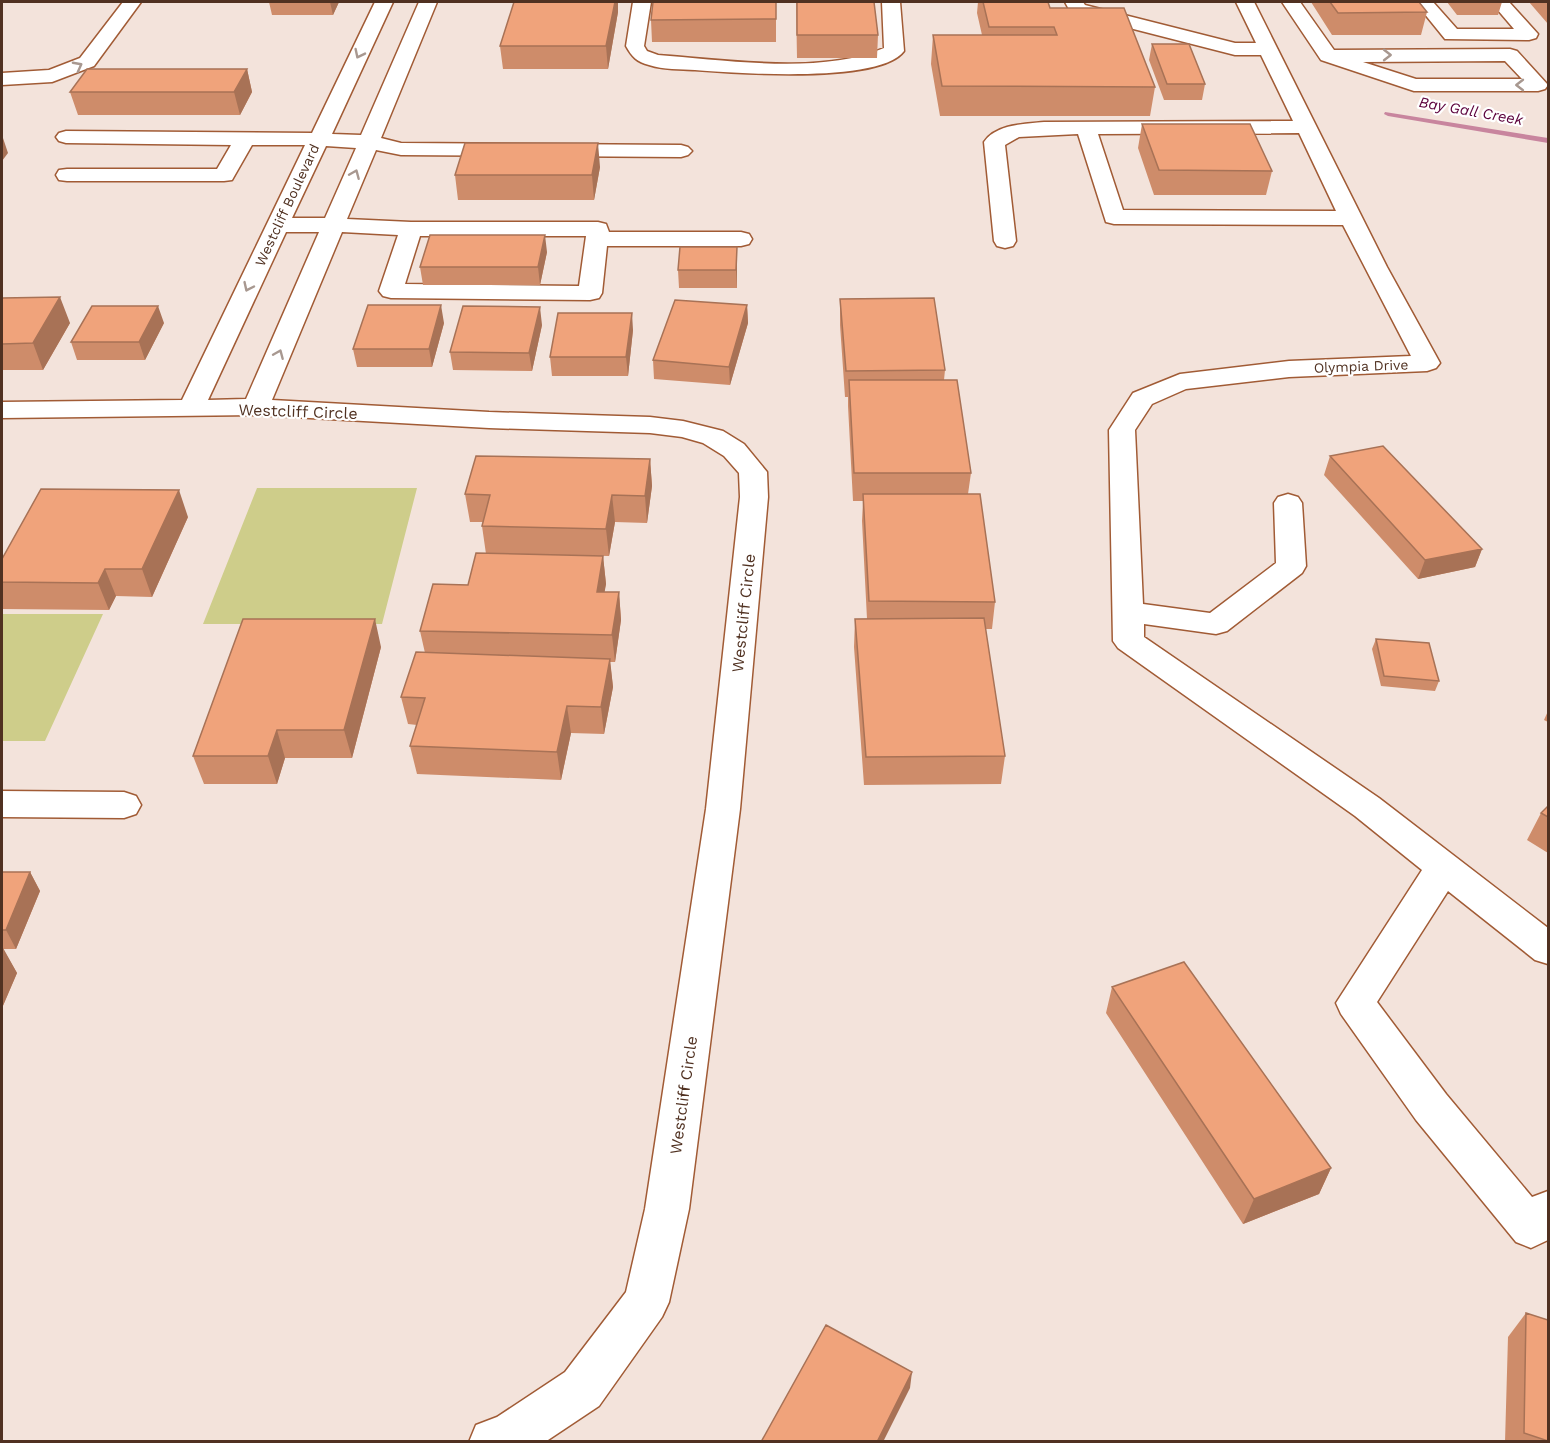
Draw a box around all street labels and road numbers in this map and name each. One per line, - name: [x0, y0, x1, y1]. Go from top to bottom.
- street label: Westcliff Boulevard: [252, 141, 322, 269]
- street label: Olympia Drive: [1313, 356, 1409, 376]
- street label: Westcliff Circle: [238, 400, 358, 423]
- street label: Westcliff Circle: [728, 553, 759, 673]
- street label: Westcliff Circle: [666, 1035, 701, 1155]

